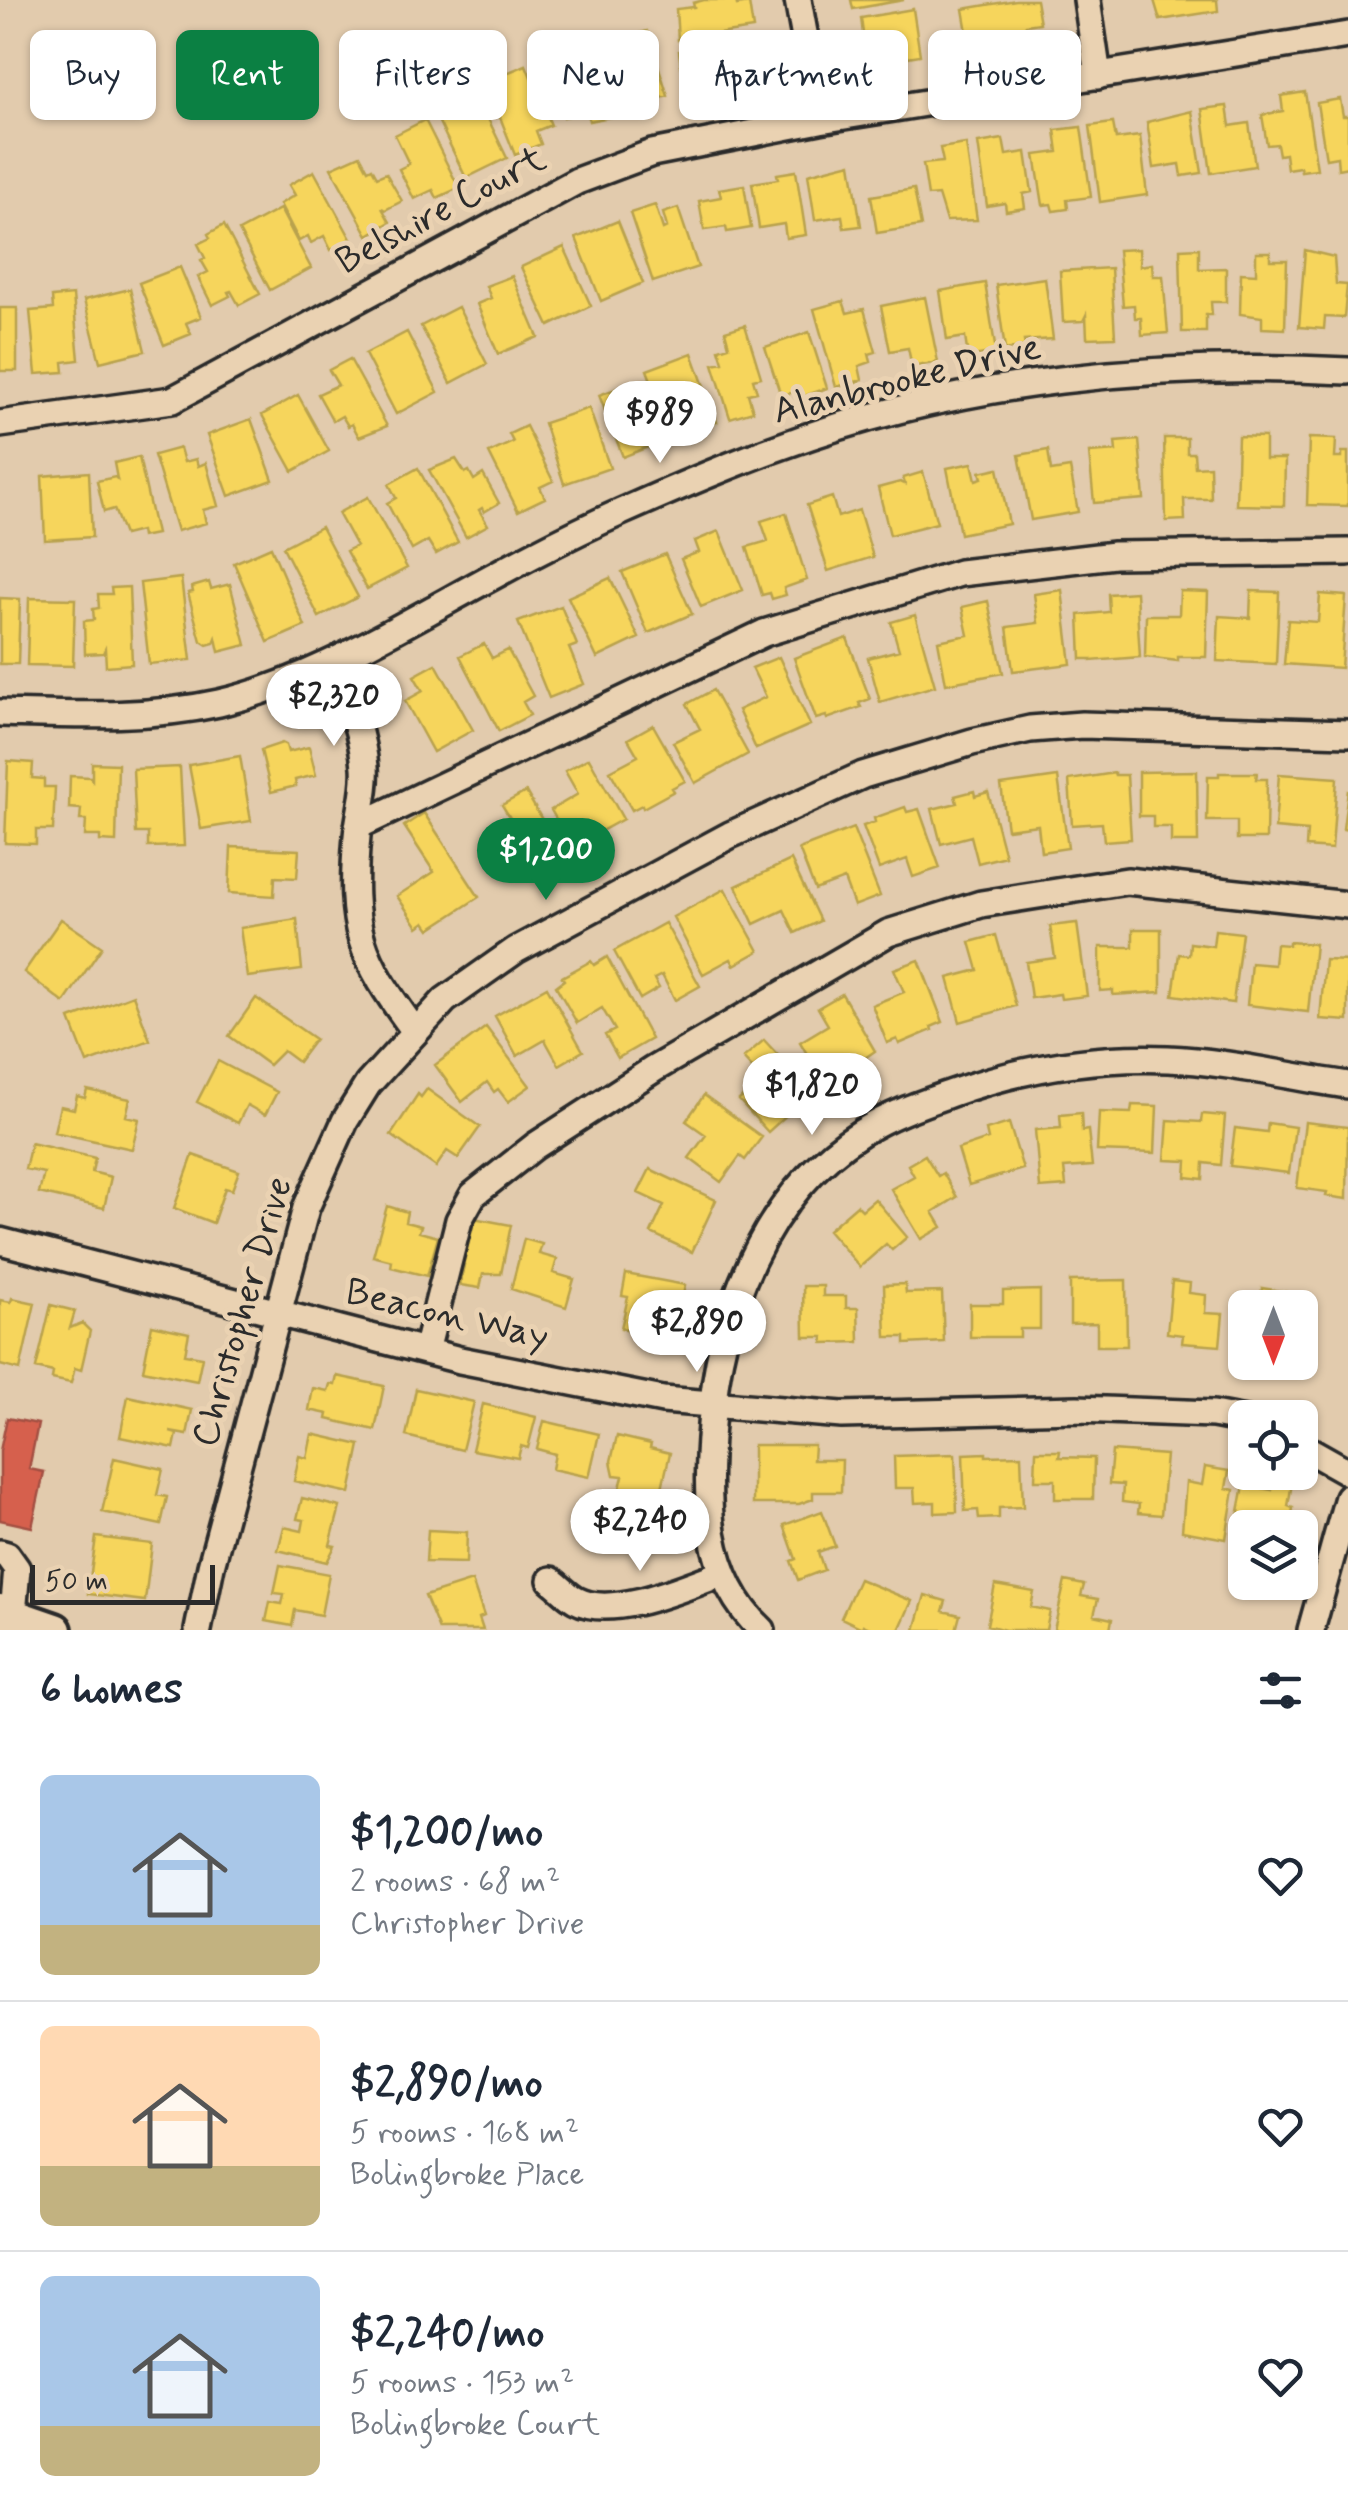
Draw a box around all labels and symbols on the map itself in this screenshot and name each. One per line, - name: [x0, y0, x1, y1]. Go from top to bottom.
- street label: Belshire Court: [327, 135, 555, 287]
- street label: Alanbrooke Drive: [768, 323, 1046, 437]
- pin: $989: [601, 381, 719, 466]
- pin: $2,320: [253, 664, 415, 749]
- pin: $1,200: [465, 818, 627, 903]
- pin: $1,820: [731, 1053, 893, 1138]
- street label: Christopher Drive: [181, 1171, 305, 1453]
- street label: Beacon Way: [341, 1268, 553, 1362]
- pin: $2,890: [616, 1290, 778, 1375]
- north arrow: [1228, 1290, 1318, 1380]
- pin: $2,240: [559, 1489, 721, 1574]
- scale bar: [30, 1560, 215, 1604]

